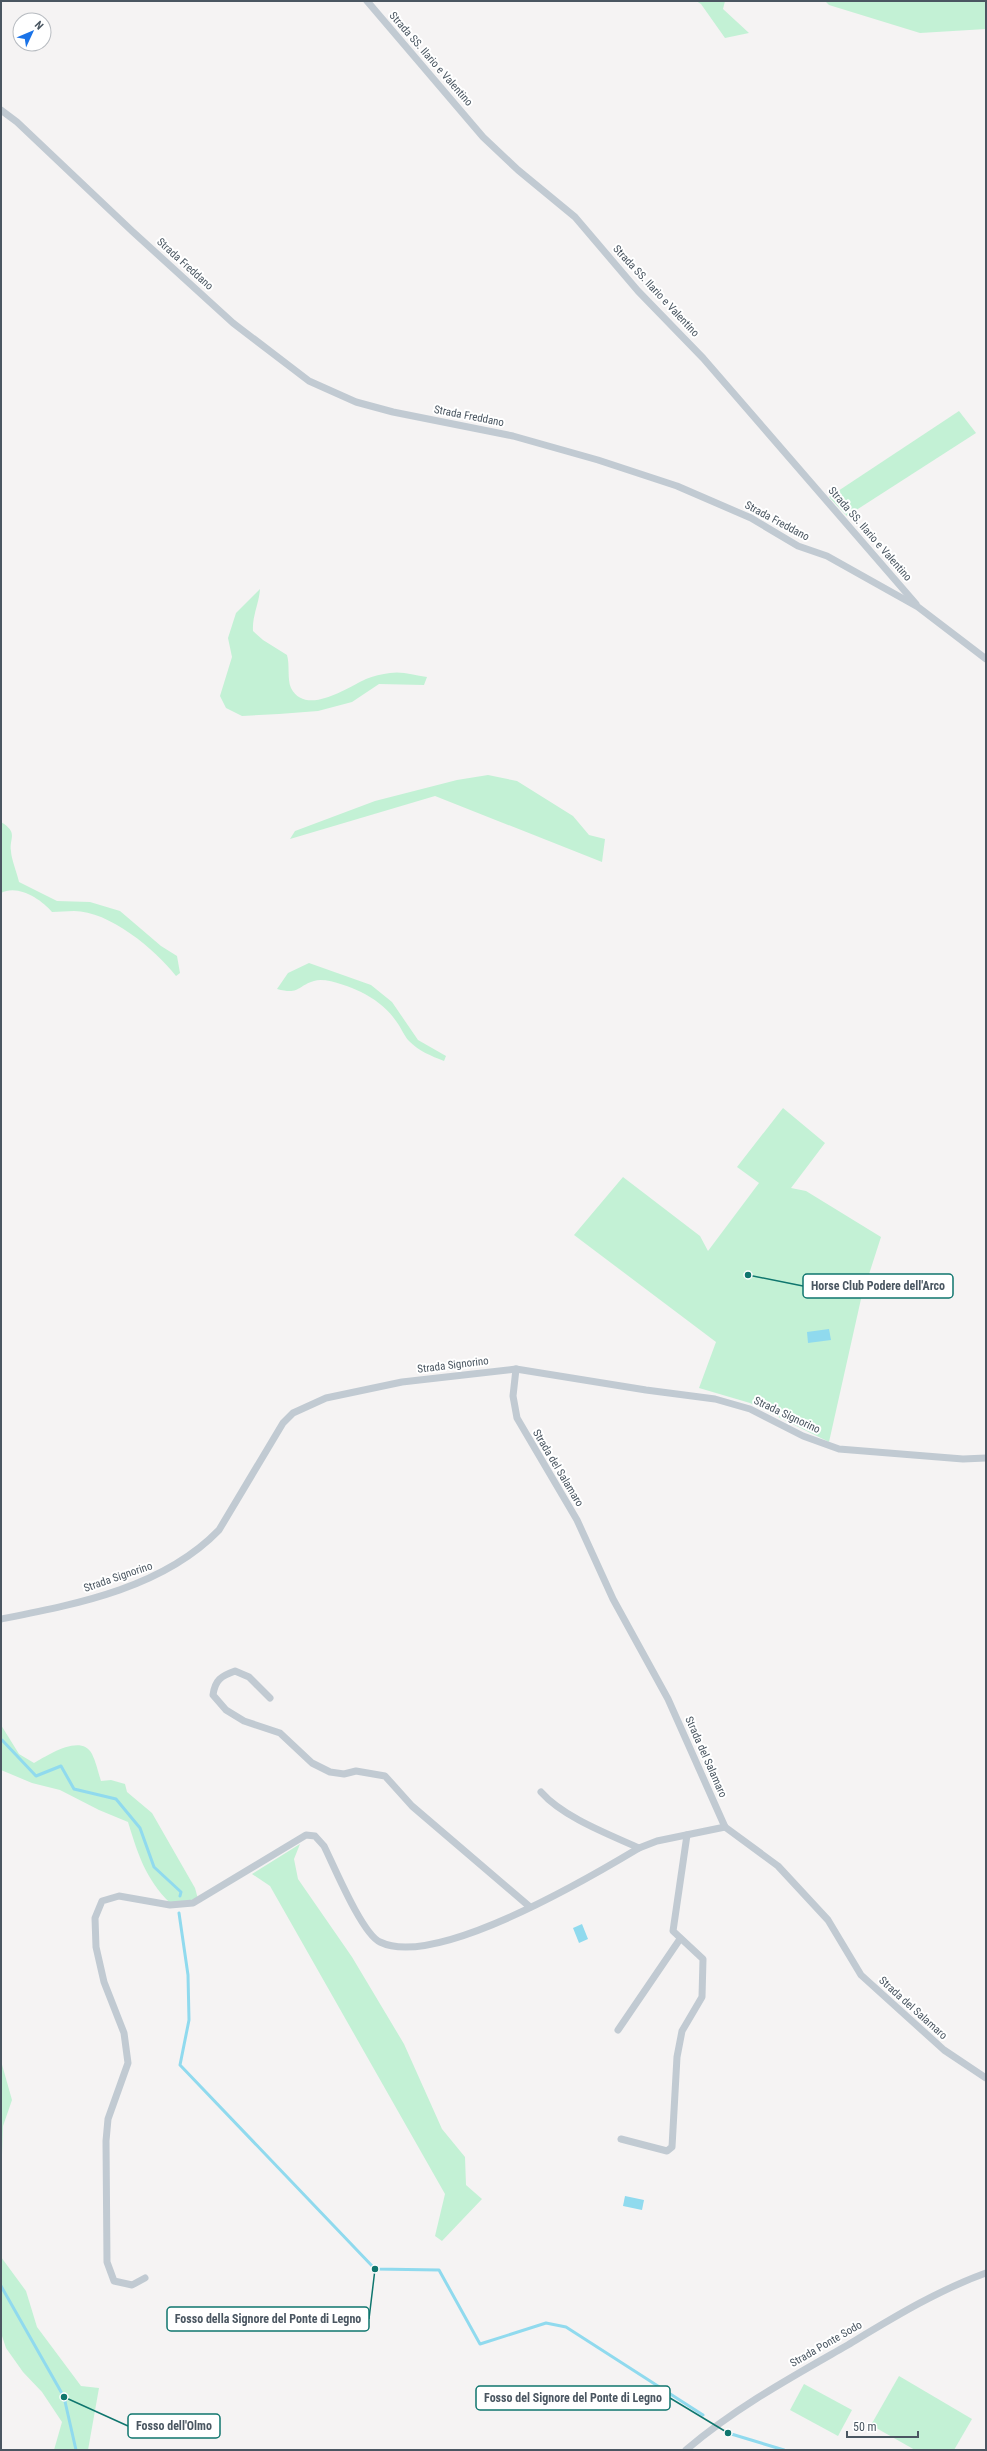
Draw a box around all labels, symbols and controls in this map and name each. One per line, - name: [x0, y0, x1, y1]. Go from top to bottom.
- street label: Strada SS. Ilario e Valentino: [387, 9, 476, 109]
- north arrow: [12, 12, 52, 52]
- text: N: [32, 18, 46, 33]
- street label: Strada Freddano: [154, 235, 216, 293]
- street label: Strada SS. Ilario e Valentino: [610, 243, 702, 340]
- street label: Strada Freddano: [433, 403, 506, 429]
- street label: Strada SS. Ilario e Valentino: [826, 484, 915, 584]
- street label: Strada Freddano: [743, 499, 812, 544]
- callout: Horse Club Podere dell'Arco: [803, 1274, 953, 1298]
- text: Horse Club Podere dell'Arco: [811, 1279, 945, 1293]
- street label: Strada Signorino: [417, 1354, 490, 1376]
- street label: Strada Signorino: [752, 1394, 823, 1436]
- street label: Strada del Salamaro: [530, 1427, 586, 1509]
- street label: Strada Signorino: [82, 1559, 155, 1595]
- street label: Strada del Salamaro: [682, 1714, 730, 1800]
- street label: Strada del Salamaro: [876, 1974, 950, 2042]
- callout: Fosso della Signore del Ponte di Legno: [167, 2307, 369, 2331]
- text: Fosso della Signore del Ponte di Legno: [175, 2312, 361, 2326]
- street label: Strada Ponte Sodo: [788, 2318, 865, 2370]
- callout: Fosso del Signore del Ponte di Legno: [476, 2386, 670, 2410]
- text: Fosso del Signore del Ponte di Legno: [484, 2391, 662, 2405]
- scale bar: [847, 2413, 918, 2439]
- callout: Fosso dell'Olmo: [128, 2414, 220, 2438]
- text: Fosso dell'Olmo: [136, 2419, 212, 2433]
- text: 50 m: [853, 2420, 877, 2434]

